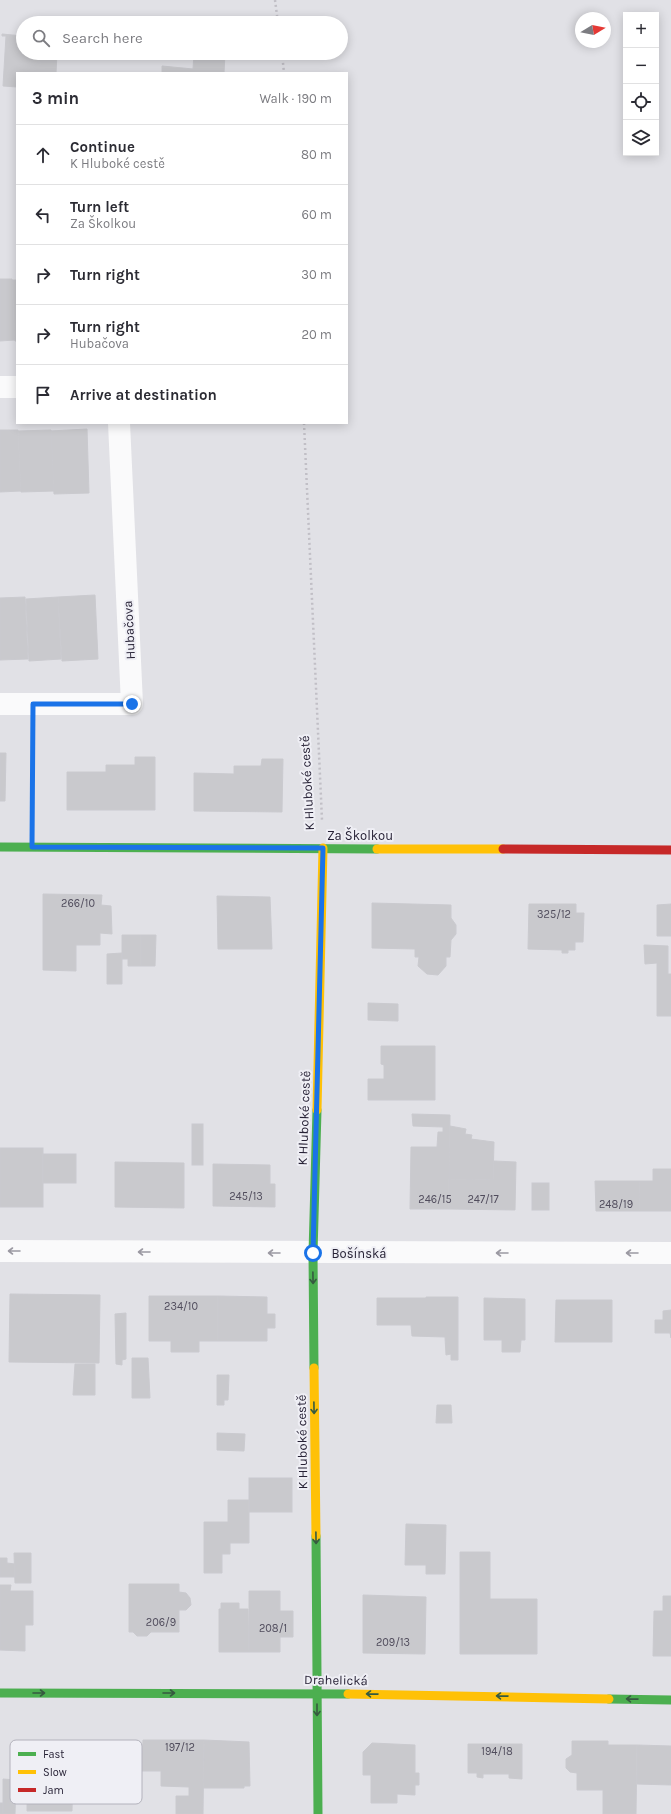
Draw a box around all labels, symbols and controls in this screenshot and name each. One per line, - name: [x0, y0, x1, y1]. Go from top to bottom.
- north arrow: [575, 12, 611, 48]
- map controls: [623, 12, 659, 156]
- button: +: [623, 12, 659, 48]
- search box: [16, 16, 348, 60]
- icon: search: [30, 27, 52, 49]
- text: Search here: [62, 29, 143, 47]
- button: −: [623, 48, 659, 84]
- button: locate: [623, 84, 659, 120]
- text: 3 min: [32, 88, 79, 108]
- text: Walk · 190 m: [259, 91, 332, 106]
- button: layers: [623, 120, 659, 156]
- text: Continue: [70, 138, 135, 156]
- icon: ahead: [32, 144, 54, 166]
- text: 80 m: [301, 147, 332, 162]
- text: K Hluboké cestě: [70, 156, 165, 171]
- text: Turn left: [70, 198, 129, 216]
- icon: left: [32, 204, 54, 226]
- text: 60 m: [302, 207, 332, 222]
- text: Za Školkou: [70, 216, 136, 231]
- icon: right: [32, 264, 54, 286]
- text: Turn right: [70, 266, 140, 284]
- text: 30 m: [301, 267, 332, 282]
- text: Turn right: [70, 318, 140, 336]
- icon: right: [32, 324, 54, 346]
- text: 20 m: [302, 327, 332, 342]
- text: Hubačova: [70, 336, 129, 351]
- icon: arrive: [32, 384, 54, 406]
- text: Arrive at destination: [70, 386, 217, 404]
- street label: Hubačova: [120, 600, 138, 660]
- route end: [123, 695, 141, 713]
- street label: K Hluboké cestě: [297, 735, 317, 831]
- street label: Za Školkou: [327, 827, 393, 843]
- house number: 266/10: [61, 897, 95, 910]
- house number: 325/12: [537, 908, 571, 921]
- street label: K Hluboké cestě: [295, 1070, 313, 1166]
- house number: 245/13: [229, 1190, 263, 1203]
- house number: 246/15: [418, 1193, 452, 1206]
- house number: 247/17: [467, 1193, 499, 1206]
- house number: 248/19: [599, 1198, 633, 1211]
- route start: [304, 1244, 322, 1262]
- street label: Bošínská: [331, 1246, 387, 1261]
- one-way arrow: [8, 1247, 21, 1255]
- one-way arrow: [138, 1248, 151, 1256]
- one-way arrow: [268, 1249, 281, 1257]
- one-way arrow: [496, 1249, 509, 1257]
- one-way arrow: [626, 1249, 639, 1257]
- one-way arrow: [309, 1271, 317, 1284]
- house number: 234/10: [164, 1300, 198, 1313]
- street label: K Hluboké cestě: [294, 1394, 310, 1490]
- one-way arrow: [310, 1401, 318, 1414]
- one-way arrow: [312, 1531, 320, 1544]
- house number: 206/9: [146, 1616, 176, 1629]
- house number: 208/1: [259, 1622, 287, 1635]
- house number: 209/13: [376, 1636, 410, 1649]
- street label: Drahelická: [304, 1672, 368, 1688]
- one-way arrow: [32, 1689, 45, 1697]
- one-way arrow: [162, 1689, 175, 1697]
- one-way arrow: [366, 1690, 379, 1698]
- one-way arrow: [496, 1693, 509, 1700]
- one-way arrow: [626, 1695, 639, 1703]
- one-way arrow: [313, 1703, 321, 1716]
- legend: [10, 1740, 142, 1804]
- house number: 197/12: [165, 1741, 195, 1754]
- house number: 194/18: [481, 1745, 513, 1758]
- text: Fast: [43, 1748, 64, 1761]
- text: Slow: [43, 1766, 67, 1779]
- text: Jam: [43, 1784, 64, 1797]

